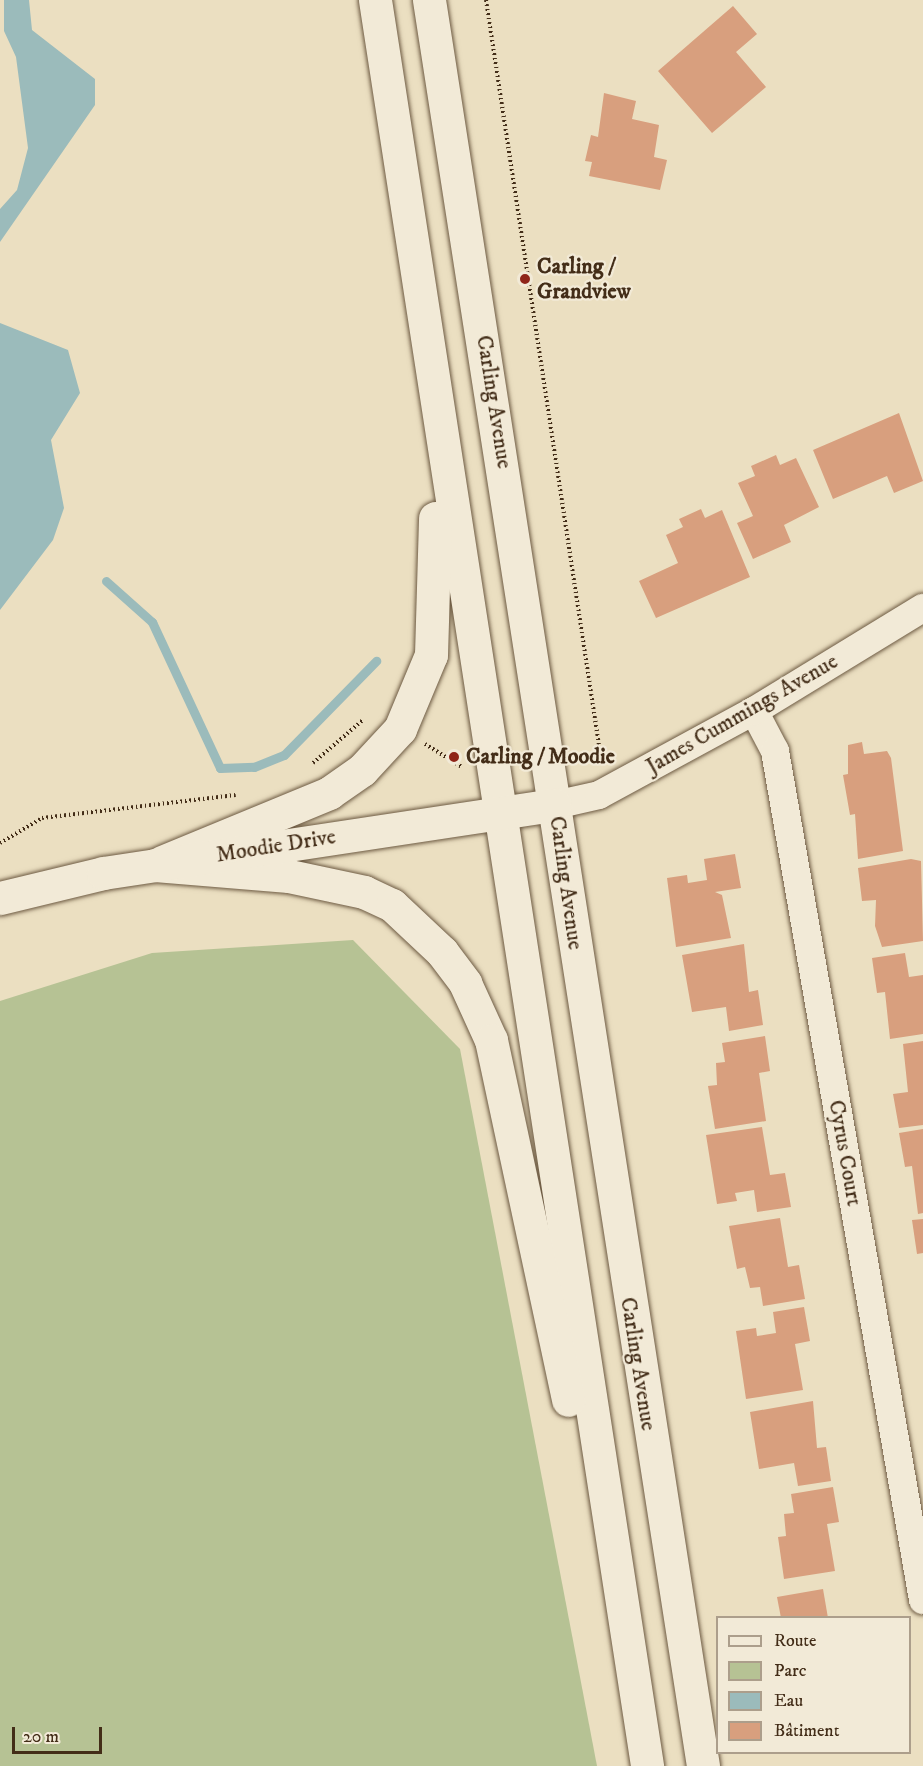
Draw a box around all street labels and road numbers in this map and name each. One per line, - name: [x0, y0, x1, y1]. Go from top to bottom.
- street label: Carling Avenue: [470, 333, 518, 471]
- street label: James Cummings Avenue: [641, 648, 843, 780]
- street label: Carling Avenue: [544, 814, 588, 952]
- street label: Moodie Drive: [214, 824, 338, 868]
- street label: Cyrus Court: [823, 1098, 867, 1208]
- street label: Carling Avenue: [614, 1295, 662, 1433]

